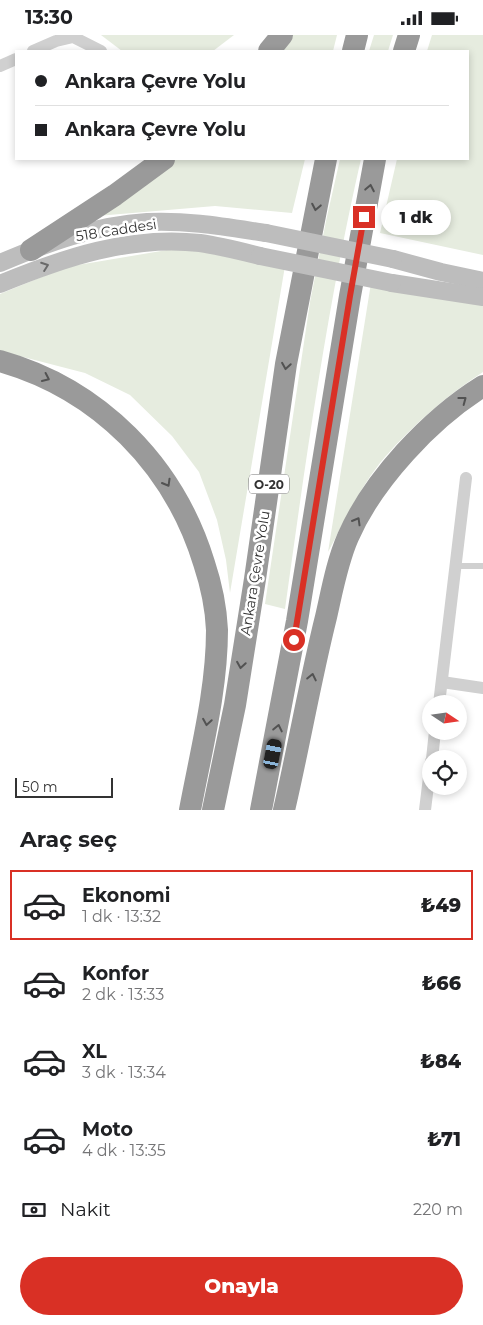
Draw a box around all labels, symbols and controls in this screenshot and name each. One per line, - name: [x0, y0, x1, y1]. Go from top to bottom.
- text: 13:30: [25, 6, 73, 29]
- text: Ankara Çevre Yolu: [65, 70, 246, 93]
- text: Ankara Çevre Yolu: [65, 118, 246, 141]
- one-way arrow: [364, 184, 374, 193]
- callout: 1 dk: [382, 199, 452, 235]
- one-way arrow: [312, 202, 322, 211]
- route end: [353, 206, 375, 228]
- text: 1 dk: [399, 208, 433, 227]
- street label: 518 Caddesi: [74, 215, 158, 245]
- one-way arrow: [41, 262, 49, 272]
- one-way arrow: [281, 363, 292, 371]
- one-way arrow: [41, 371, 50, 382]
- one-way arrow: [457, 397, 466, 405]
- road number: O-20: [249, 474, 289, 493]
- one-way arrow: [160, 477, 170, 486]
- street label: Ankara Çevre Yolu: [236, 509, 274, 637]
- one-way arrow: [351, 517, 361, 526]
- route start: [283, 629, 305, 651]
- one-way arrow: [237, 661, 247, 670]
- one-way arrow: [306, 672, 317, 681]
- north arrow: [422, 695, 468, 740]
- map controls: [422, 695, 467, 795]
- one-way arrow: [202, 718, 213, 726]
- one-way arrow: [272, 724, 283, 732]
- car: [262, 738, 283, 770]
- button: locate: [422, 750, 467, 795]
- scale bar: [15, 775, 112, 798]
- text: 50 m: [22, 778, 58, 796]
- text: Araç seç: [20, 826, 117, 853]
- icon: car: [22, 883, 67, 928]
- text: Ekonomi: [82, 884, 171, 907]
- text: ₺49: [421, 894, 461, 917]
- text: 1 dk · 13:32: [82, 907, 161, 926]
- icon: car: [22, 961, 67, 1006]
- text: Konfor: [82, 962, 149, 985]
- text: ₺66: [422, 972, 461, 995]
- text: 2 dk · 13:33: [82, 985, 164, 1004]
- icon: car: [22, 1039, 67, 1084]
- text: XL: [82, 1040, 107, 1063]
- text: ₺84: [420, 1050, 461, 1073]
- text: 3 dk · 13:34: [82, 1063, 166, 1082]
- icon: car: [22, 1117, 67, 1162]
- text: Moto: [82, 1118, 133, 1141]
- text: ₺71: [427, 1128, 461, 1151]
- text: 4 dk · 13:35: [82, 1141, 166, 1160]
- icon: cash: [20, 1196, 48, 1224]
- text: Nakit: [60, 1198, 111, 1221]
- text: 220 m: [413, 1200, 463, 1219]
- button: Onayla: [20, 1257, 463, 1315]

